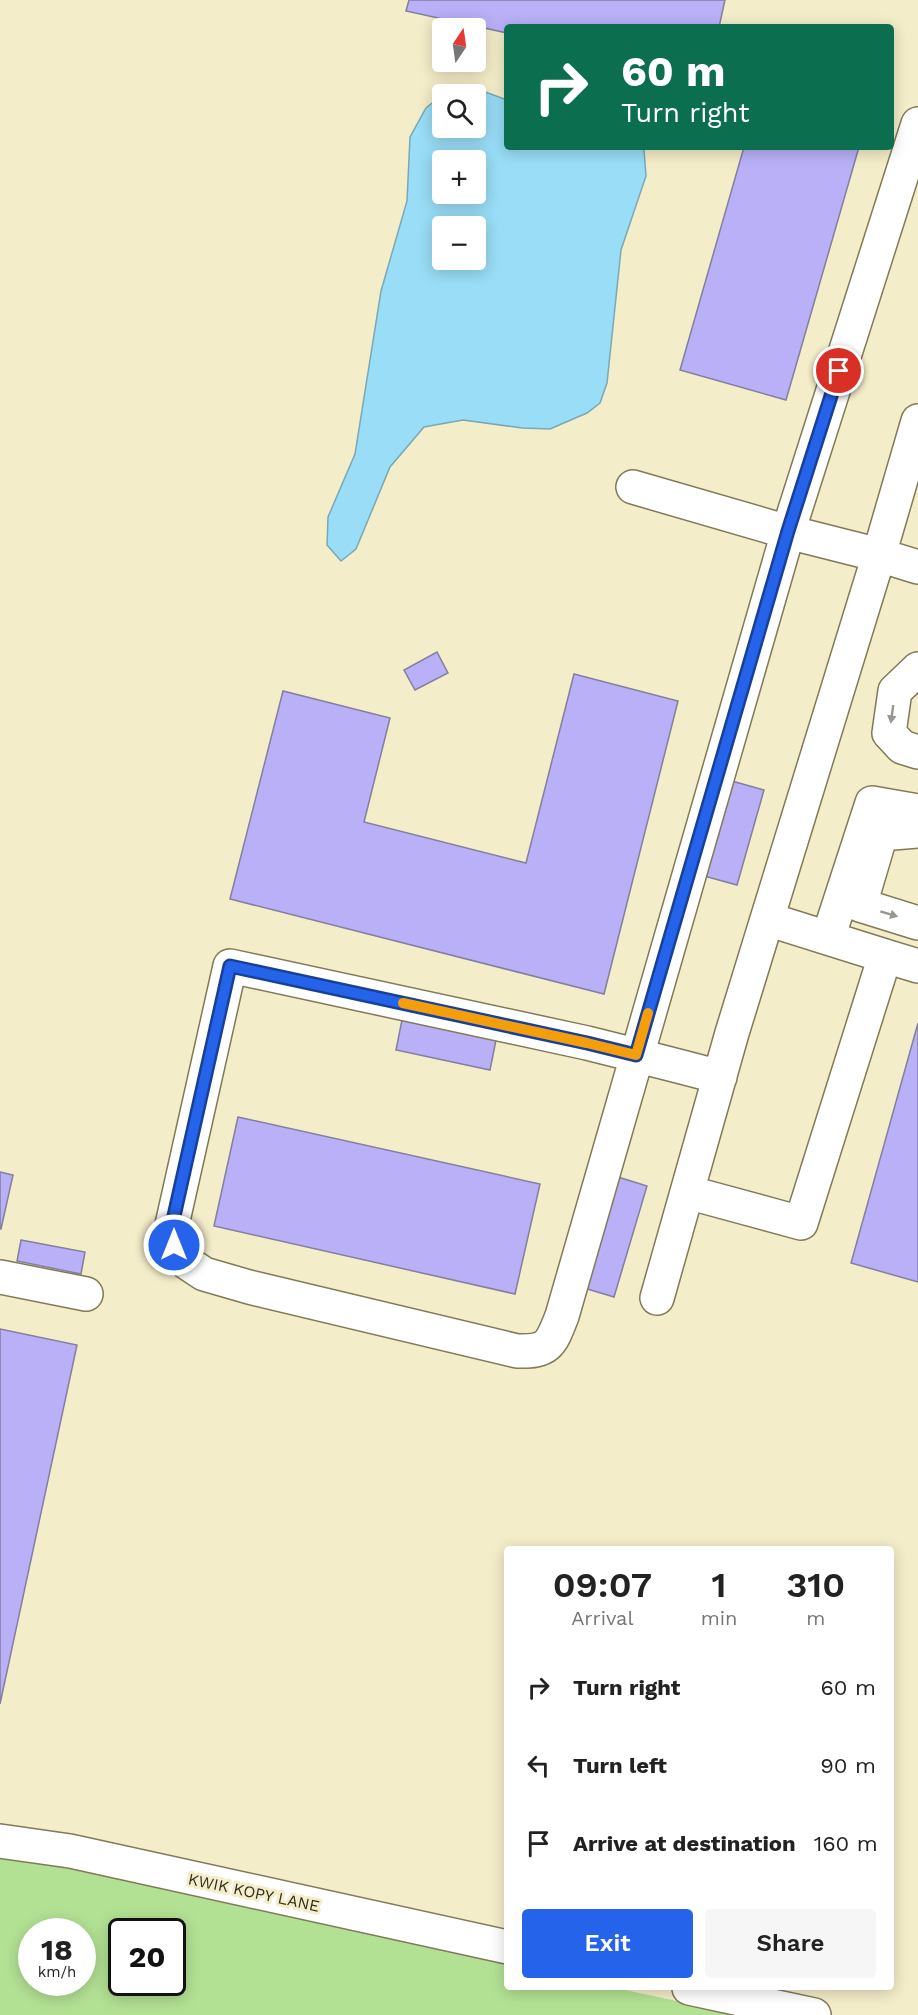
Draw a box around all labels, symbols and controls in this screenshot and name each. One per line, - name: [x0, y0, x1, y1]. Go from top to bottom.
- north arrow: [432, 18, 486, 72]
- map controls: [432, 18, 486, 270]
- text: 60 m: [621, 47, 725, 96]
- icon: right: [522, 48, 600, 126]
- button: search: [432, 84, 486, 138]
- text: Turn right: [621, 97, 750, 129]
- button: +: [432, 150, 486, 204]
- button: −: [432, 216, 486, 270]
- pin: [813, 345, 864, 396]
- icon: arrive: [822, 354, 855, 387]
- one-way arrow: [887, 704, 896, 723]
- one-way arrow: [880, 910, 898, 919]
- position arrow: [142, 1213, 206, 1277]
- text: 09:07: [553, 1564, 652, 1606]
- text: 1: [712, 1564, 727, 1606]
- text: 310: [786, 1564, 845, 1606]
- text: Arrival: [571, 1606, 634, 1630]
- text: min: [701, 1606, 737, 1630]
- text: m: [806, 1606, 825, 1630]
- icon: right: [522, 1671, 555, 1704]
- text: Turn right: [573, 1675, 680, 1700]
- text: 60 m: [820, 1675, 876, 1700]
- icon: left: [522, 1749, 555, 1782]
- text: Turn left: [573, 1753, 667, 1778]
- text: 90 m: [820, 1753, 876, 1778]
- icon: arrive: [522, 1827, 555, 1860]
- text: Arrive at destination: [573, 1831, 796, 1856]
- text: 160 m: [814, 1831, 878, 1856]
- street label: KWIK KOPY LANE: [186, 1869, 321, 1916]
- button: Exit: [522, 1909, 693, 1978]
- button: Share: [705, 1909, 876, 1978]
- speed limit sign: 20: [108, 1918, 186, 1996]
- text: 18: [41, 1932, 73, 1967]
- text: km/h: [38, 1963, 76, 1981]

